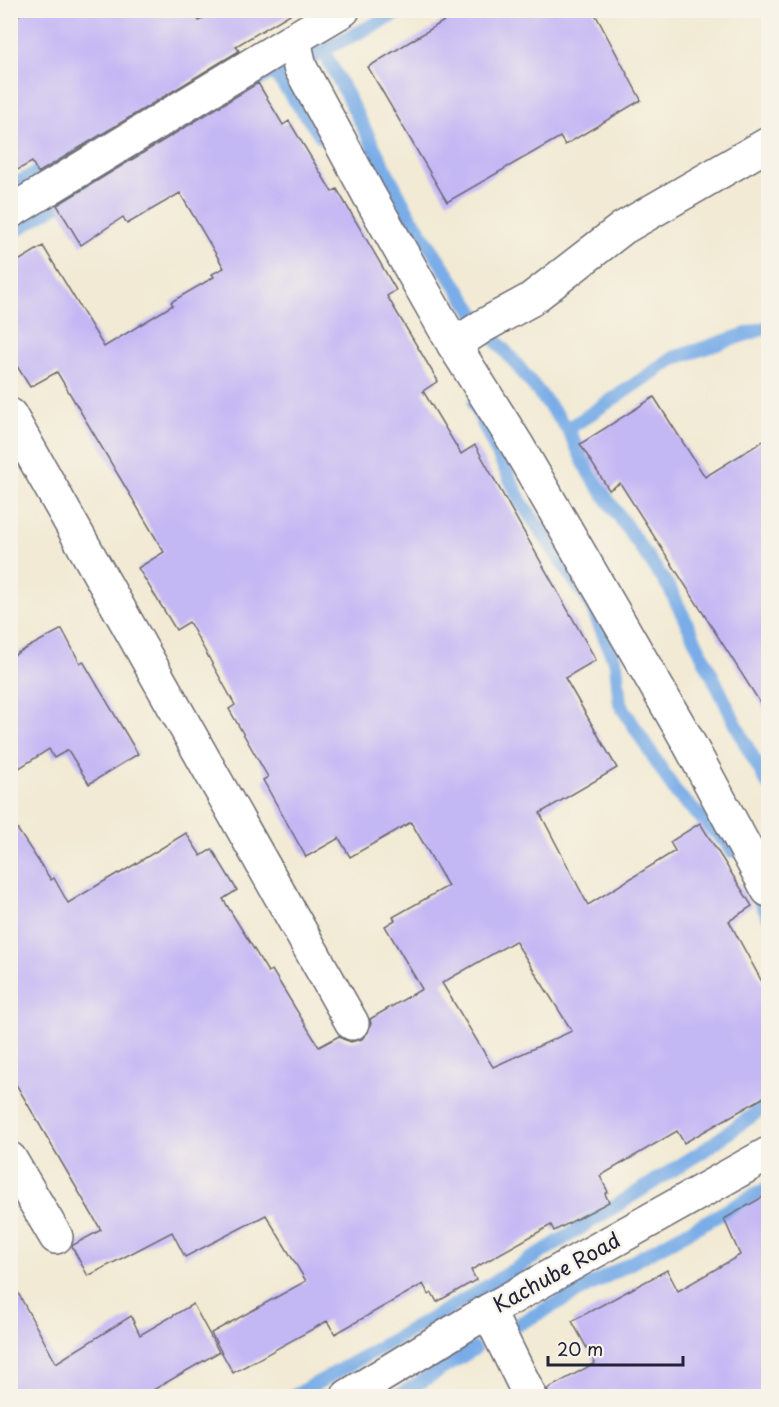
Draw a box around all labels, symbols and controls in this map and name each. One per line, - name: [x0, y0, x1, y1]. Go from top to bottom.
- street label: Kachube Road: [486, 1223, 626, 1320]
- scale bar: [548, 1329, 683, 1367]
- text: 20 m: [557, 1335, 603, 1362]

